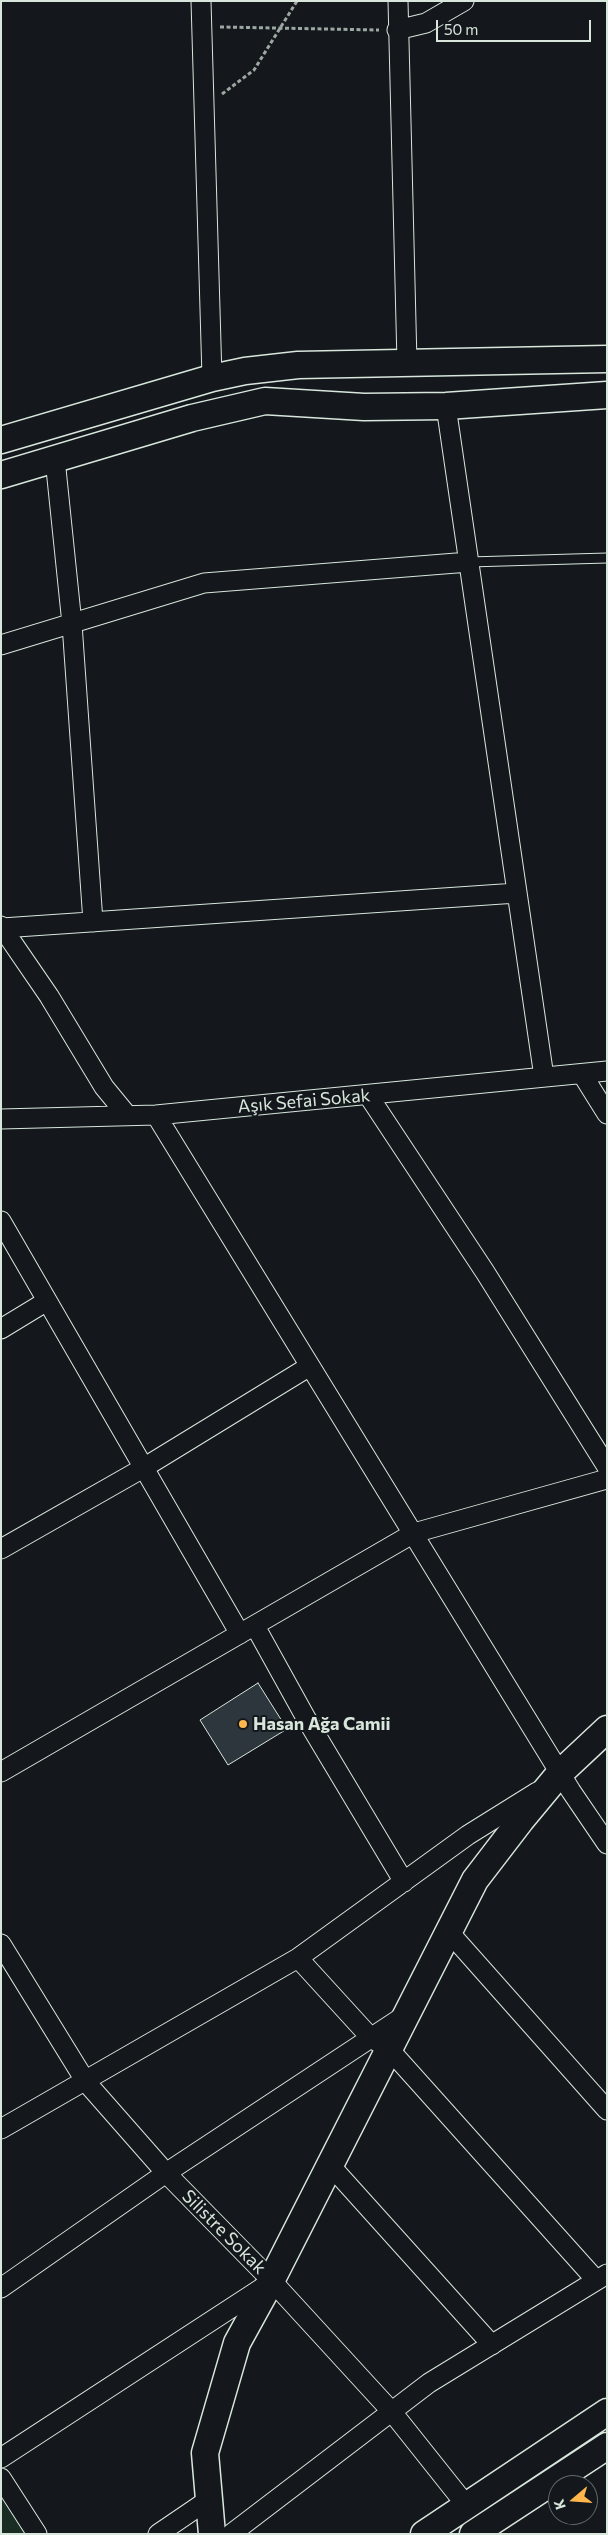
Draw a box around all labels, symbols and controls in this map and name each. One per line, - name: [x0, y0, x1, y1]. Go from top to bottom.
- scale bar: [438, 10, 593, 42]
- text: 50 m: [444, 20, 478, 38]
- street label: Aşık Sefai Sokak: [237, 1084, 371, 1118]
- place label: Hasan Ağa Camii: [253, 1713, 390, 1735]
- marker: Hasan Ağa Camii: [237, 1718, 249, 1730]
- street label: Silistre Sokak: [177, 2185, 271, 2279]
- north arrow: [548, 2475, 598, 2525]
- text: K: [550, 2497, 569, 2512]

